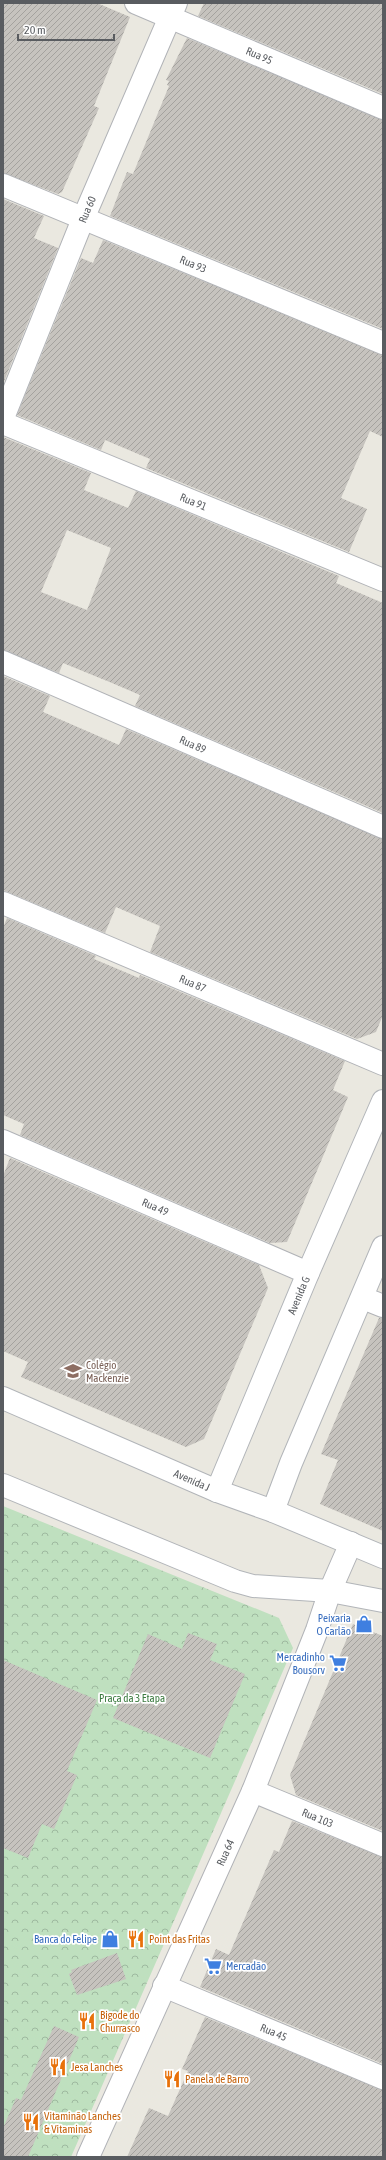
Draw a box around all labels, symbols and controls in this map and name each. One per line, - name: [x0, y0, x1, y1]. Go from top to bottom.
- scale bar: [18, 16, 114, 42]
- text: 20 m: [24, 23, 46, 37]
- street label: Rua 95: [244, 44, 274, 66]
- street label: Rua 60: [76, 194, 98, 224]
- street label: Rua 93: [178, 253, 208, 275]
- street label: Rua 91: [178, 491, 209, 513]
- street label: Rua 89: [178, 733, 208, 755]
- street label: Rua 87: [178, 972, 208, 994]
- street label: Rua 49: [140, 1196, 170, 1218]
- street label: Avenida G: [285, 1274, 312, 1316]
- place label: Colégio Mackenzie: [86, 1359, 129, 1384]
- school or university icon: Colégio Mackenzie: [63, 1361, 83, 1381]
- street label: Avenida J: [172, 1467, 212, 1493]
- place label: Peixaria O Carlão: [317, 1612, 351, 1637]
- shop icon: Peixaria O Carlão: [354, 1614, 374, 1634]
- place label: Mercadinho Bousorv: [277, 1651, 325, 1676]
- supermarket icon: Mercadinho Bousorv: [328, 1653, 348, 1673]
- park label: Praça da 3 Etapa: [99, 1692, 165, 1704]
- street label: Rua 103: [300, 1806, 335, 1830]
- street label: Rua 64: [214, 1837, 236, 1868]
- shop icon: Banca do Felipe: [100, 1929, 120, 1949]
- restaurant icon: Point das Fritas: [126, 1929, 146, 1949]
- place label: Banca do Felipe: [34, 1933, 97, 1945]
- place label: Point das Fritas: [149, 1933, 210, 1945]
- supermarket icon: Mercadão: [203, 1956, 223, 1976]
- place label: Mercadão: [226, 1960, 266, 1972]
- place label: Bigode do Churrasco: [100, 2009, 140, 2034]
- restaurant icon: Bigode do Churrasco: [77, 2011, 97, 2031]
- street label: Rua 45: [259, 2021, 289, 2043]
- restaurant icon: Jesa Lanches: [48, 2057, 68, 2077]
- place label: Jesa Lanches: [71, 2061, 123, 2073]
- restaurant icon: Panela de Barro: [162, 2069, 182, 2089]
- place label: Panela de Barro: [185, 2073, 249, 2085]
- place label: Vitaminão Lanches & Vitaminas: [44, 2110, 121, 2135]
- restaurant icon: Vitaminão Lanches & Vitaminas: [21, 2112, 41, 2132]

